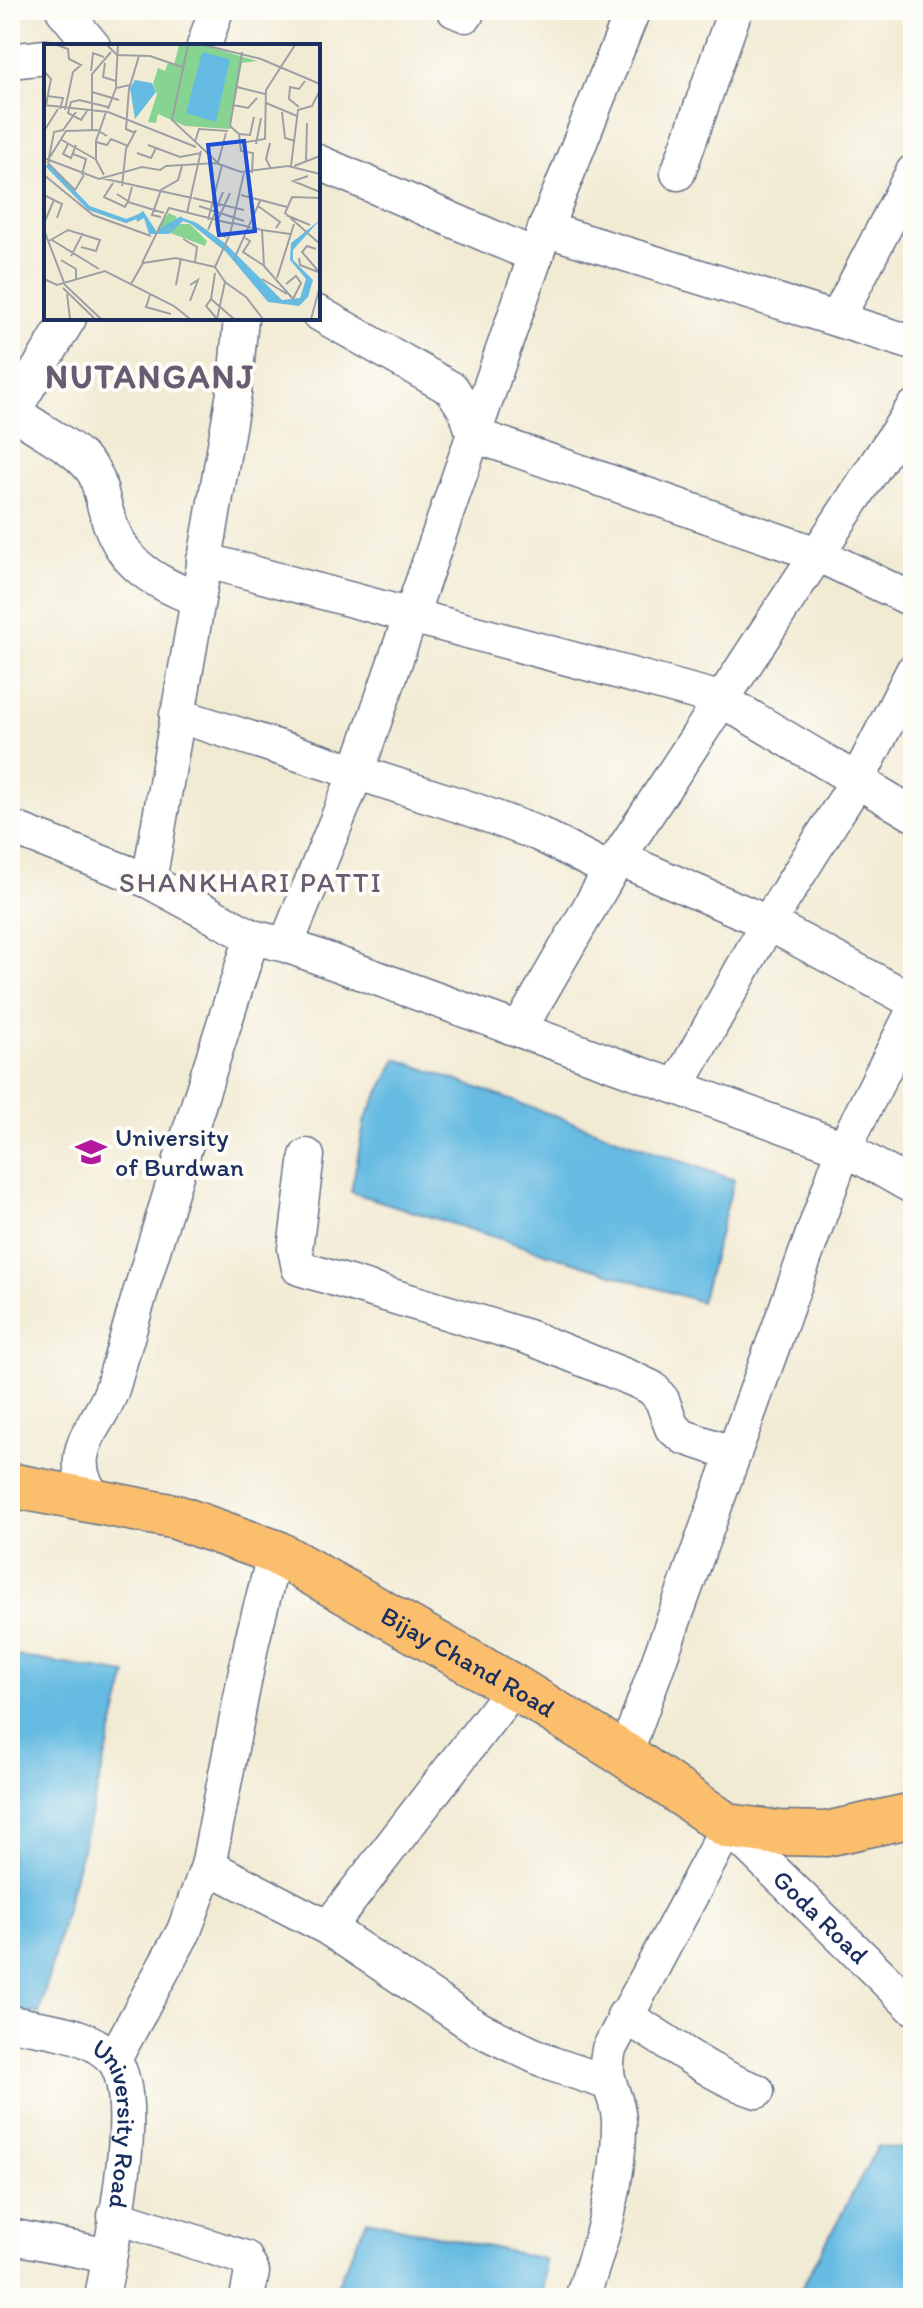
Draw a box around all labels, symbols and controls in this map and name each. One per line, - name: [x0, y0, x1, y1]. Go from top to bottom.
- inset map: [44, 44, 320, 320]
- district label: NUTANGANJ: [45, 356, 255, 397]
- district label: SHANKHARI PATTI: [119, 865, 383, 899]
- place label: University of Burdwan: [115, 1121, 244, 1183]
- school or university icon: University of Burdwan: [74, 1135, 108, 1169]
- street label: Bijay Chand Road: [375, 1599, 561, 1724]
- street label: Goda Road: [766, 1863, 875, 1971]
- street label: University Road: [86, 2032, 142, 2212]

